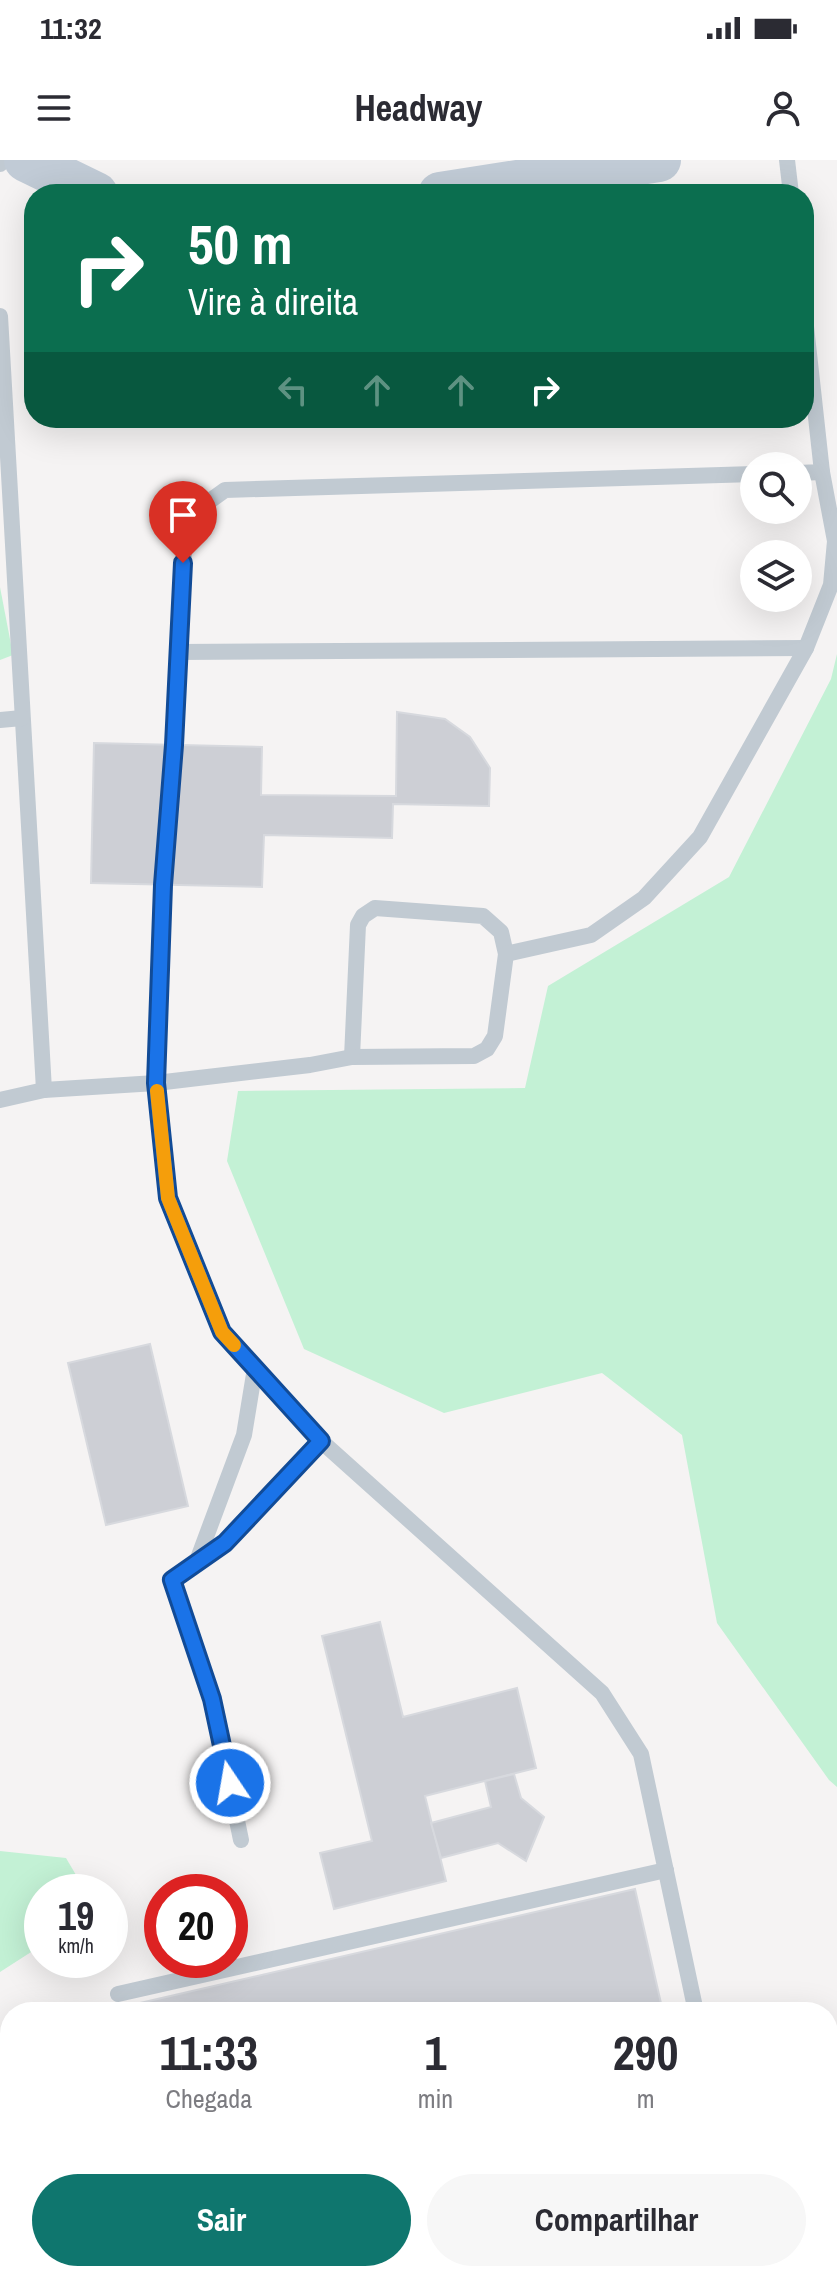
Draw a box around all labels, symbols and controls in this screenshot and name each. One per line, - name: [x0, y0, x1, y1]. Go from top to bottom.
- text: 11:32: [40, 8, 102, 48]
- text: Headway: [355, 84, 482, 132]
- icon: menu: [32, 86, 76, 130]
- icon: person: [761, 86, 805, 130]
- text: 50 m: [188, 206, 293, 281]
- icon: right: [56, 216, 160, 320]
- text: Vire à direita: [188, 278, 358, 326]
- icon: left: [271, 368, 315, 412]
- icon: ahead: [355, 368, 399, 412]
- icon: ahead: [439, 368, 483, 412]
- icon: right: [523, 368, 567, 412]
- map controls: [740, 452, 812, 612]
- button: search: [740, 452, 812, 524]
- pin: [149, 481, 217, 563]
- icon: arrive: [161, 493, 205, 537]
- button: layers: [740, 540, 812, 612]
- position arrow: [188, 1741, 272, 1825]
- speed limit sign: 20: [144, 1874, 248, 1978]
- text: 19: [58, 1889, 94, 1942]
- text: km/h: [58, 1932, 94, 1959]
- text: 11:33: [160, 2020, 258, 2085]
- text: 1: [424, 2020, 446, 2085]
- text: 290: [613, 2020, 678, 2085]
- text: Chegada: [166, 2081, 252, 2116]
- text: min: [418, 2081, 453, 2116]
- text: m: [637, 2081, 654, 2116]
- button: Sair: [32, 2174, 411, 2266]
- button: Compartilhar: [427, 2174, 806, 2266]

